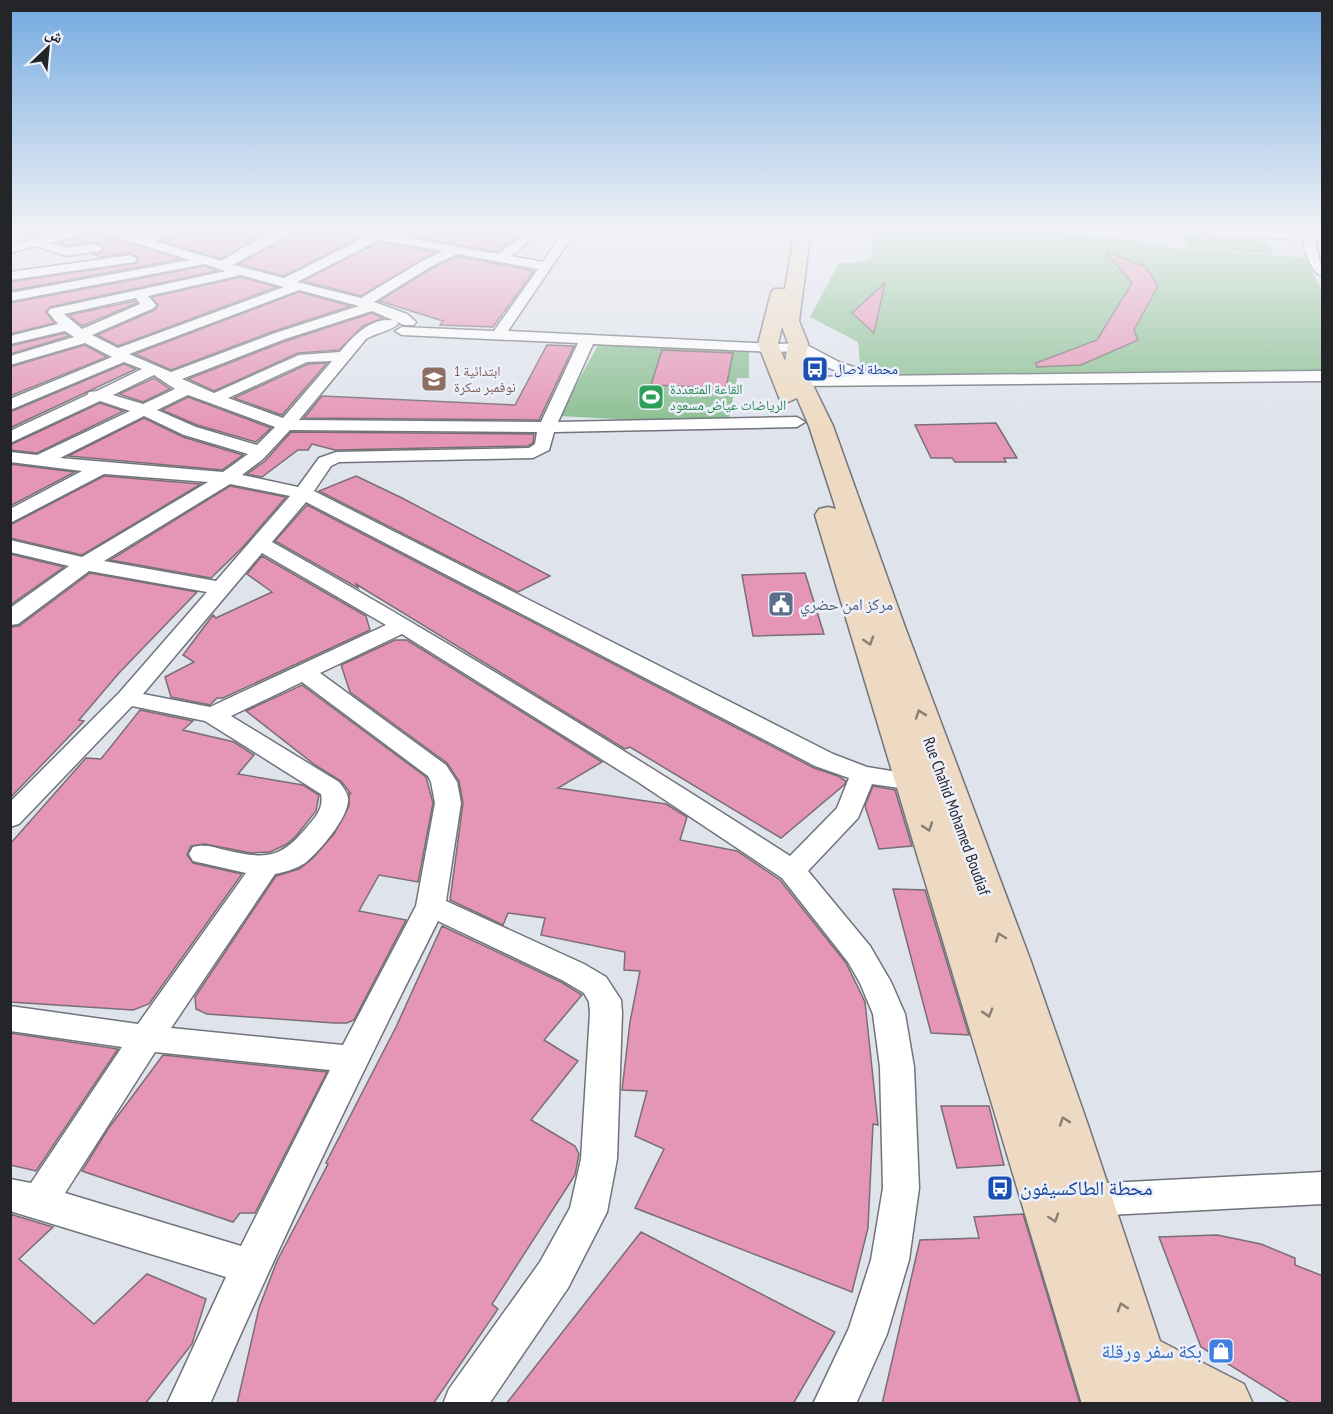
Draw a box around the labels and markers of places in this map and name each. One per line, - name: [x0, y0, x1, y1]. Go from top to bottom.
- bus stop icon: محطة لاصال: [800, 354, 830, 384]
- place label: محطة لاصال: [834, 360, 898, 378]
- place label: ابتدائية 1 نوفمبر سكرة: [454, 362, 516, 396]
- school or university icon: ابتدائية 1 نوفمبر سكرة: [419, 364, 449, 394]
- place label: القاعة المتعددة الرياضات عياض مسعود: [670, 380, 786, 414]
- sports icon: القاعة المتعددة الرياضات عياض مسعود: [636, 382, 666, 412]
- public building icon: مركز امن حضري: [766, 589, 796, 619]
- place label: مركز امن حضري: [800, 594, 893, 617]
- bus stop icon: محطة الطاكسيفون: [985, 1173, 1015, 1203]
- place label: محطة الطاكسيفون: [1020, 1175, 1153, 1201]
- shop icon: بكة سفر ورقلة: [1206, 1336, 1236, 1366]
- place label: بكة سفر ورقلة: [1101, 1338, 1202, 1364]

